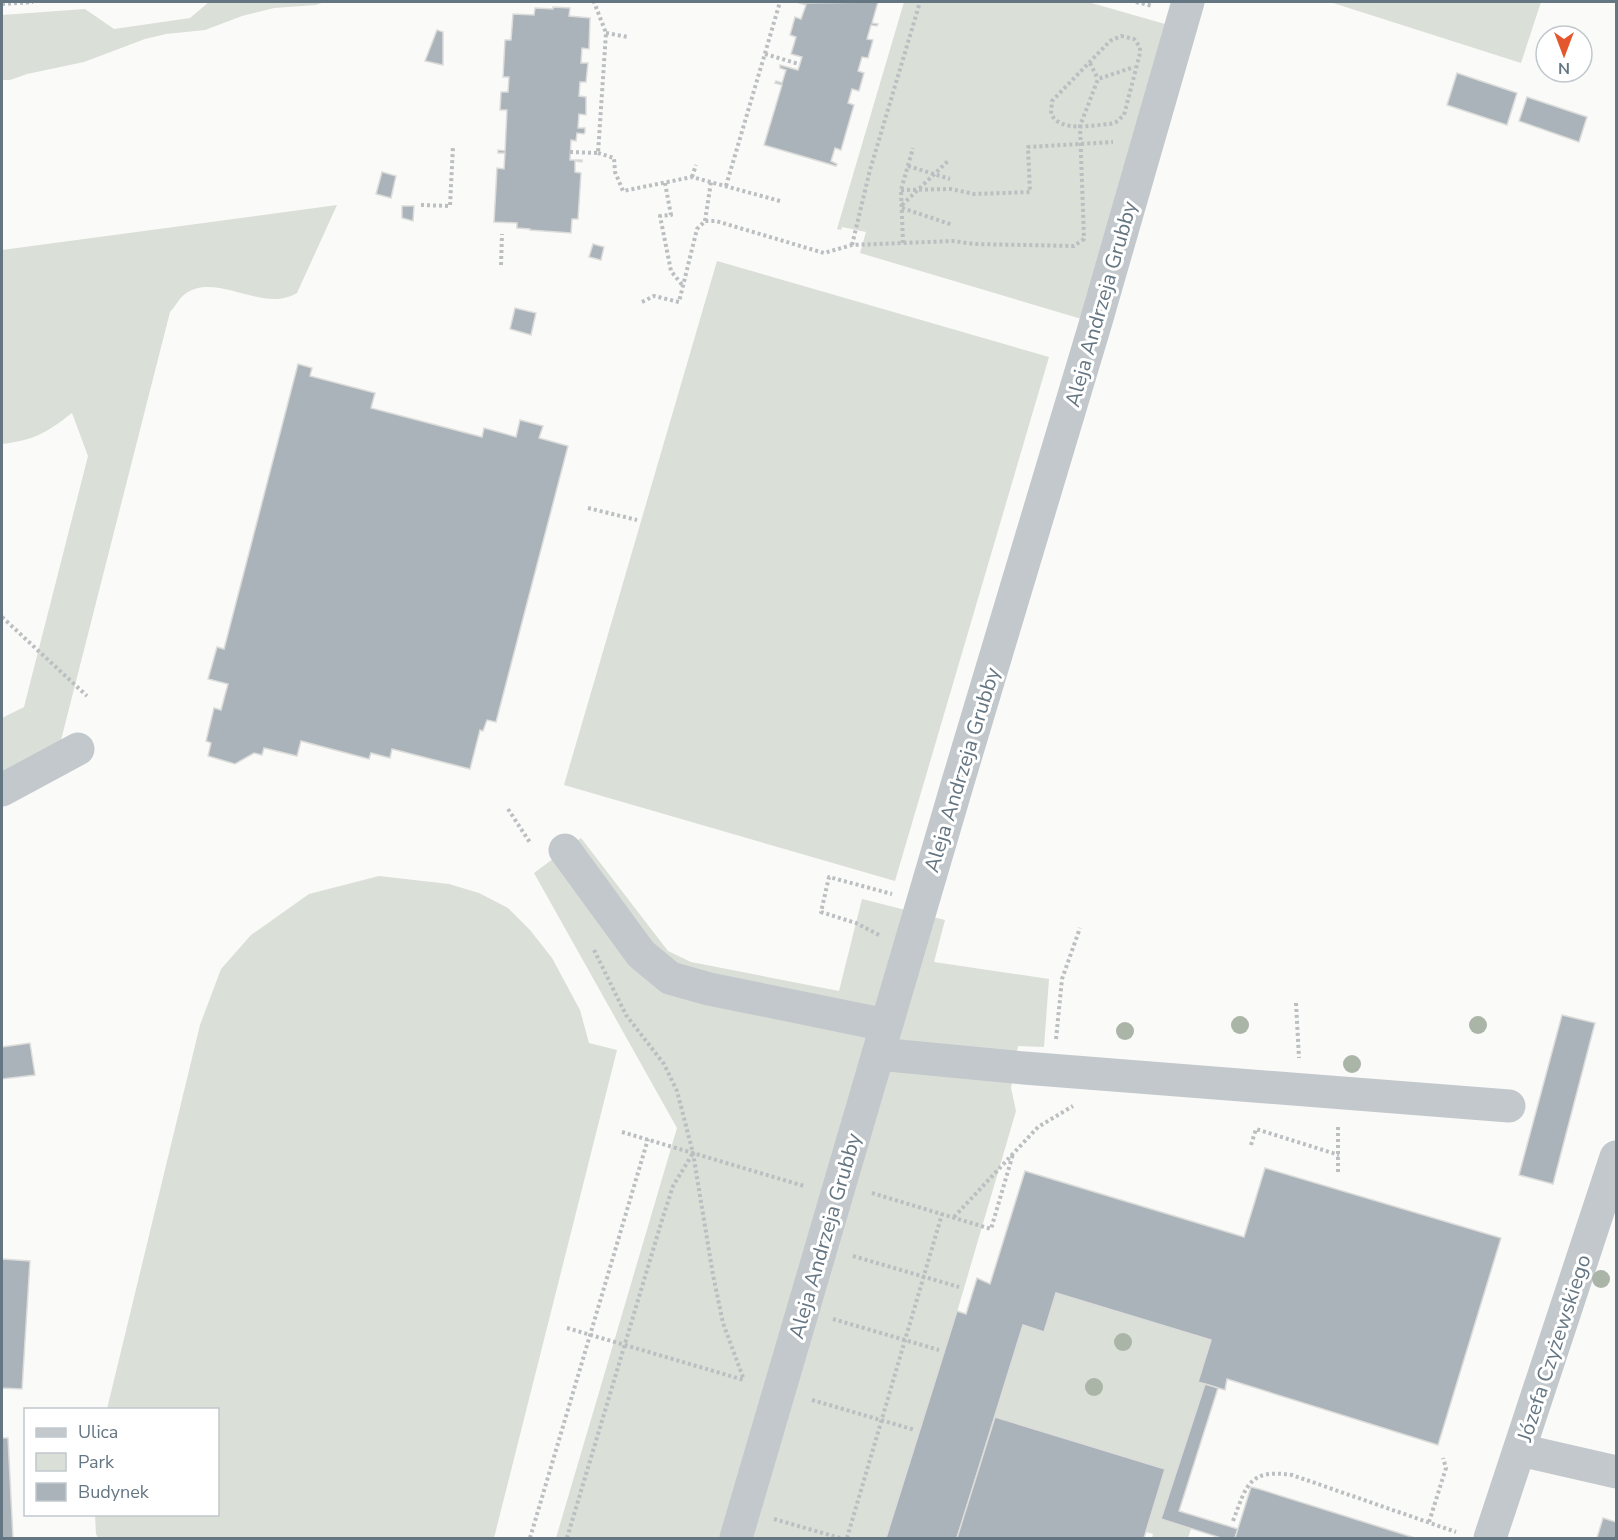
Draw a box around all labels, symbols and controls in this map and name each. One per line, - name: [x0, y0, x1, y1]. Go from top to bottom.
- north arrow: [1534, 24, 1594, 84]
- text: N: [1558, 57, 1570, 79]
- street label: Aleja Andrzeja Grubby: [1058, 198, 1144, 410]
- street label: Aleja Andrzeja Grubby: [917, 664, 1007, 876]
- street label: Aleja Andrzeja Grubby: [782, 1130, 868, 1342]
- street label: Józefa Czyżewskiego: [1510, 1251, 1597, 1446]
- legend: [24, 1408, 219, 1516]
- text: Ulica: [78, 1420, 118, 1444]
- text: Park: [78, 1450, 115, 1474]
- text: Budynek: [78, 1480, 150, 1504]

